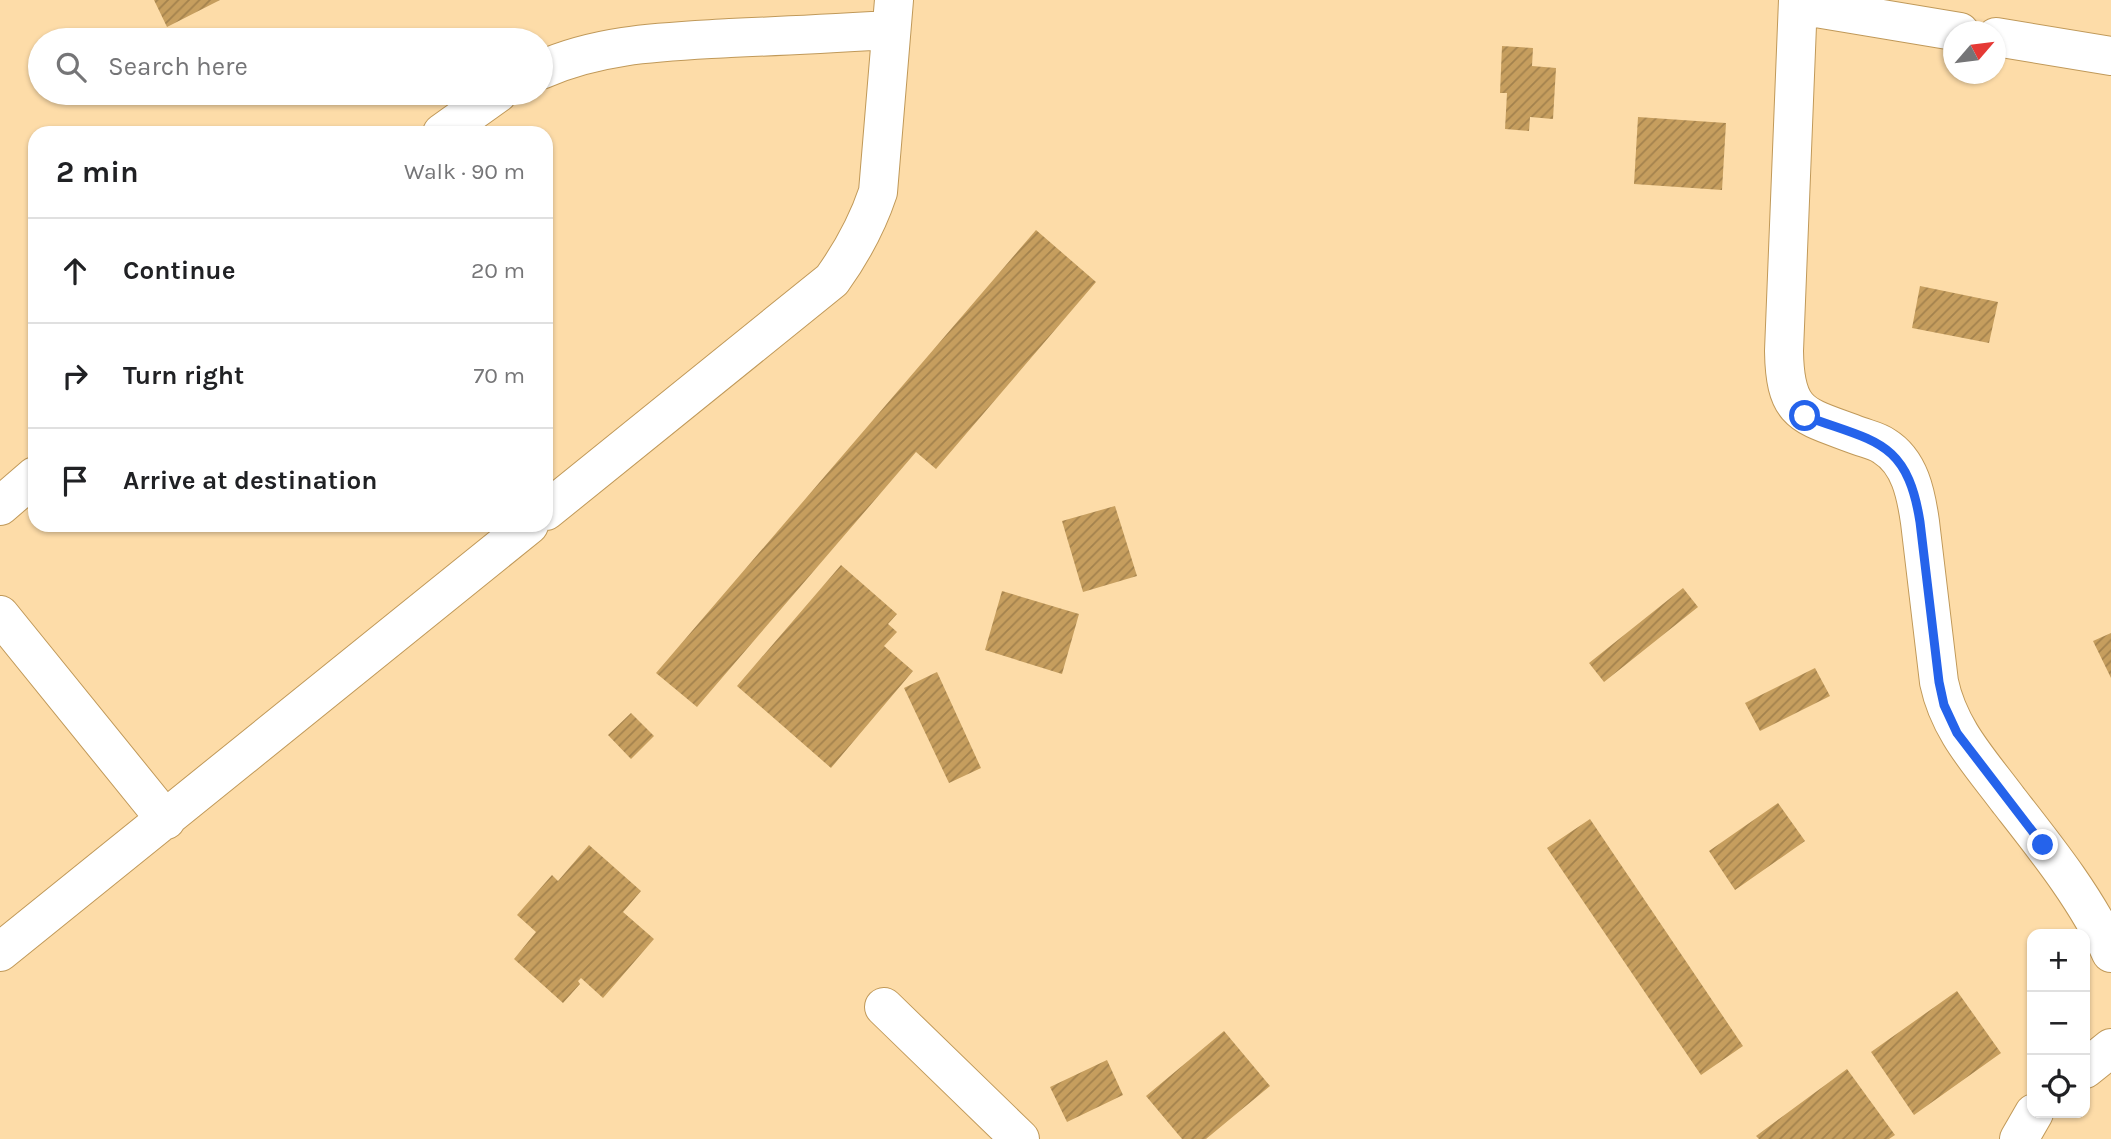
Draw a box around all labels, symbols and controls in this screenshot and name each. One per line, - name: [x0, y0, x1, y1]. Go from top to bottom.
- north arrow: [1943, 21, 2006, 84]
- search box: [28, 28, 553, 105]
- icon: search: [52, 48, 90, 86]
- text: Search here: [108, 51, 248, 82]
- text: 2 min: [56, 154, 139, 190]
- text: Walk · 90 m: [404, 158, 525, 185]
- icon: ahead: [56, 252, 94, 290]
- text: Continue: [123, 255, 235, 286]
- text: 20 m: [471, 257, 525, 284]
- icon: right: [56, 357, 94, 395]
- text: Turn right: [123, 360, 244, 391]
- text: 70 m: [474, 362, 525, 389]
- route start: [1789, 400, 1820, 431]
- icon: arrive: [56, 462, 94, 500]
- text: Arrive at destination: [123, 465, 377, 496]
- route end: [2027, 829, 2058, 860]
- map controls: [2027, 929, 2090, 1118]
- button: +: [2027, 929, 2090, 992]
- button: −: [2027, 992, 2090, 1055]
- button: locate: [2027, 1055, 2090, 1118]

